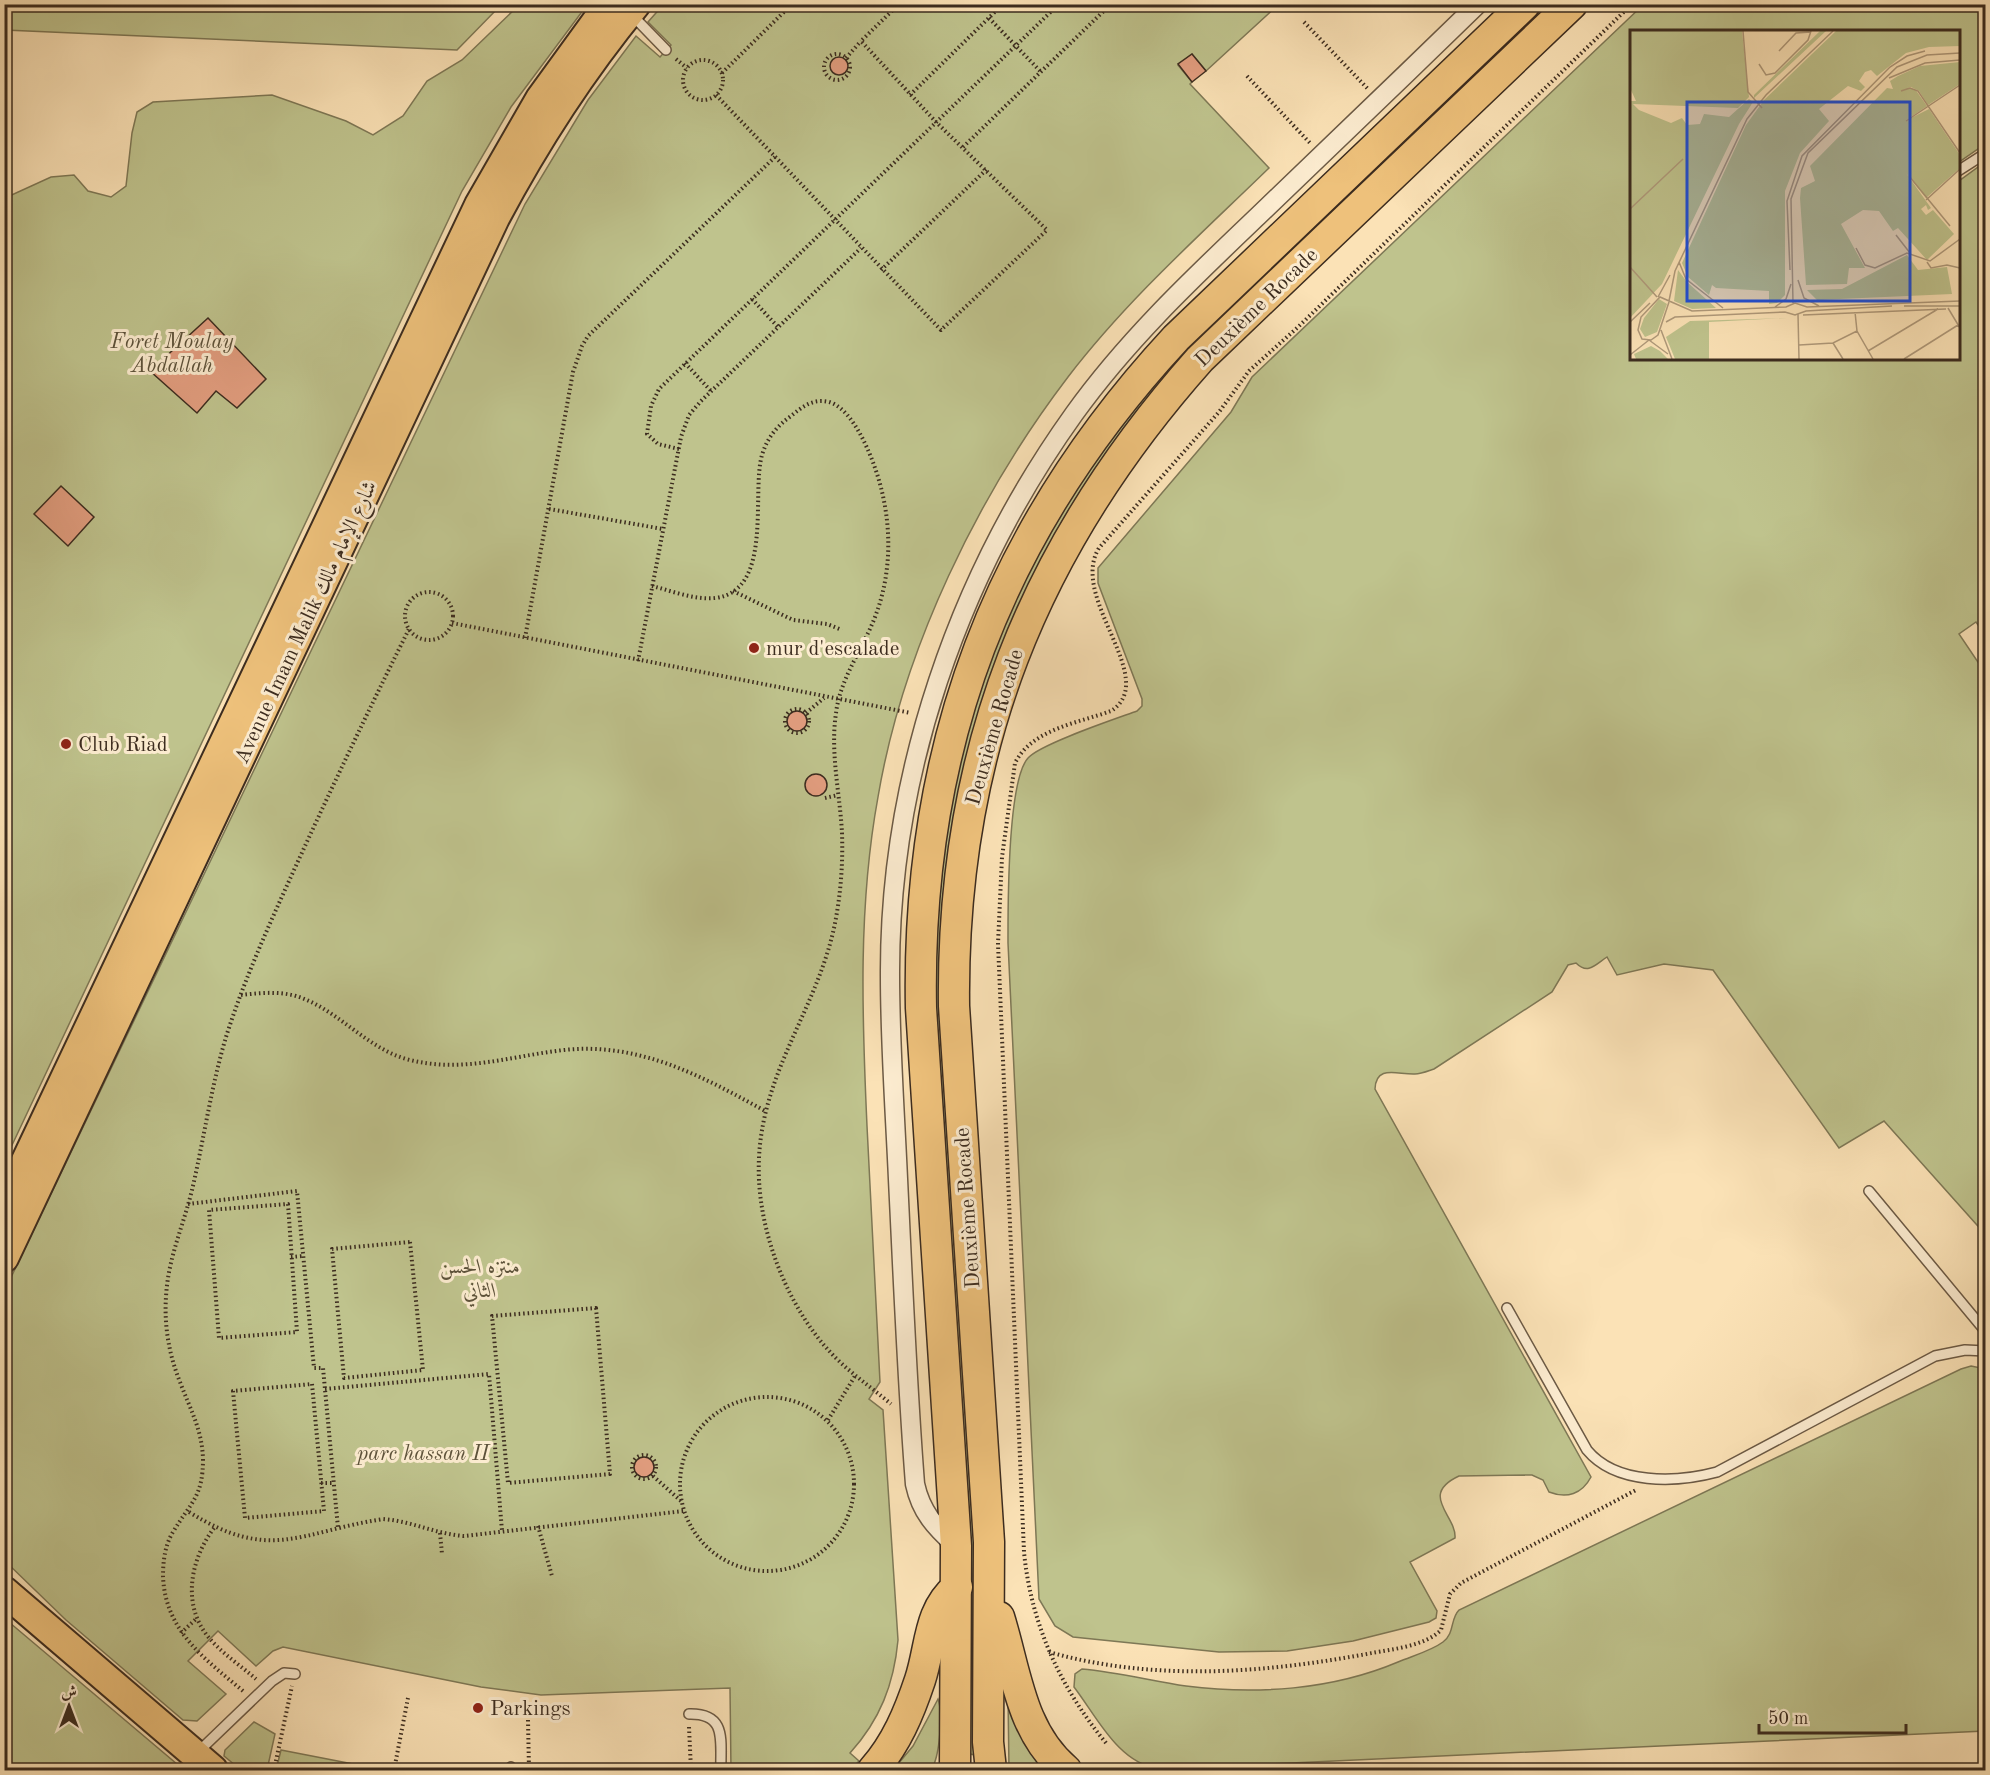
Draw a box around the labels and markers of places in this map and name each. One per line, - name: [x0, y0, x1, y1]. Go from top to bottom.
- place label: mur d'escalade: [766, 639, 899, 660]
- marker: mur d'escalade: [747, 641, 761, 655]
- place label: Club Riad: [78, 735, 168, 756]
- marker: Club Riad: [59, 737, 73, 751]
- place label: Parkings: [490, 1699, 571, 1720]
- marker: Parkings: [471, 1701, 485, 1715]

